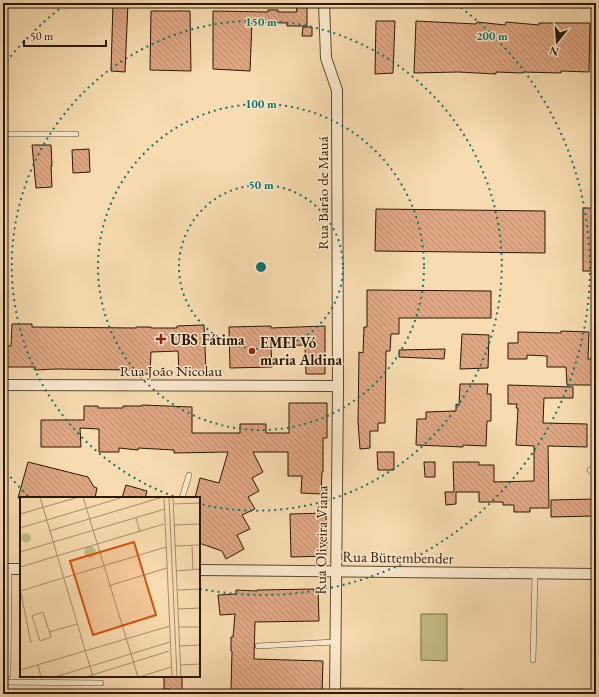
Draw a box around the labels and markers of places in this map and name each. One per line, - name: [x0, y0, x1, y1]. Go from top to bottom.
- centre of rings: [254, 260, 268, 274]
- place label: UBS Fátima: [170, 330, 245, 349]
- marker: UBS Fátima: [155, 333, 167, 345]
- place label: EMEI Vó maria Aldina: [260, 333, 342, 369]
- marker: EMEI Vó maria Aldina: [247, 346, 257, 356]

